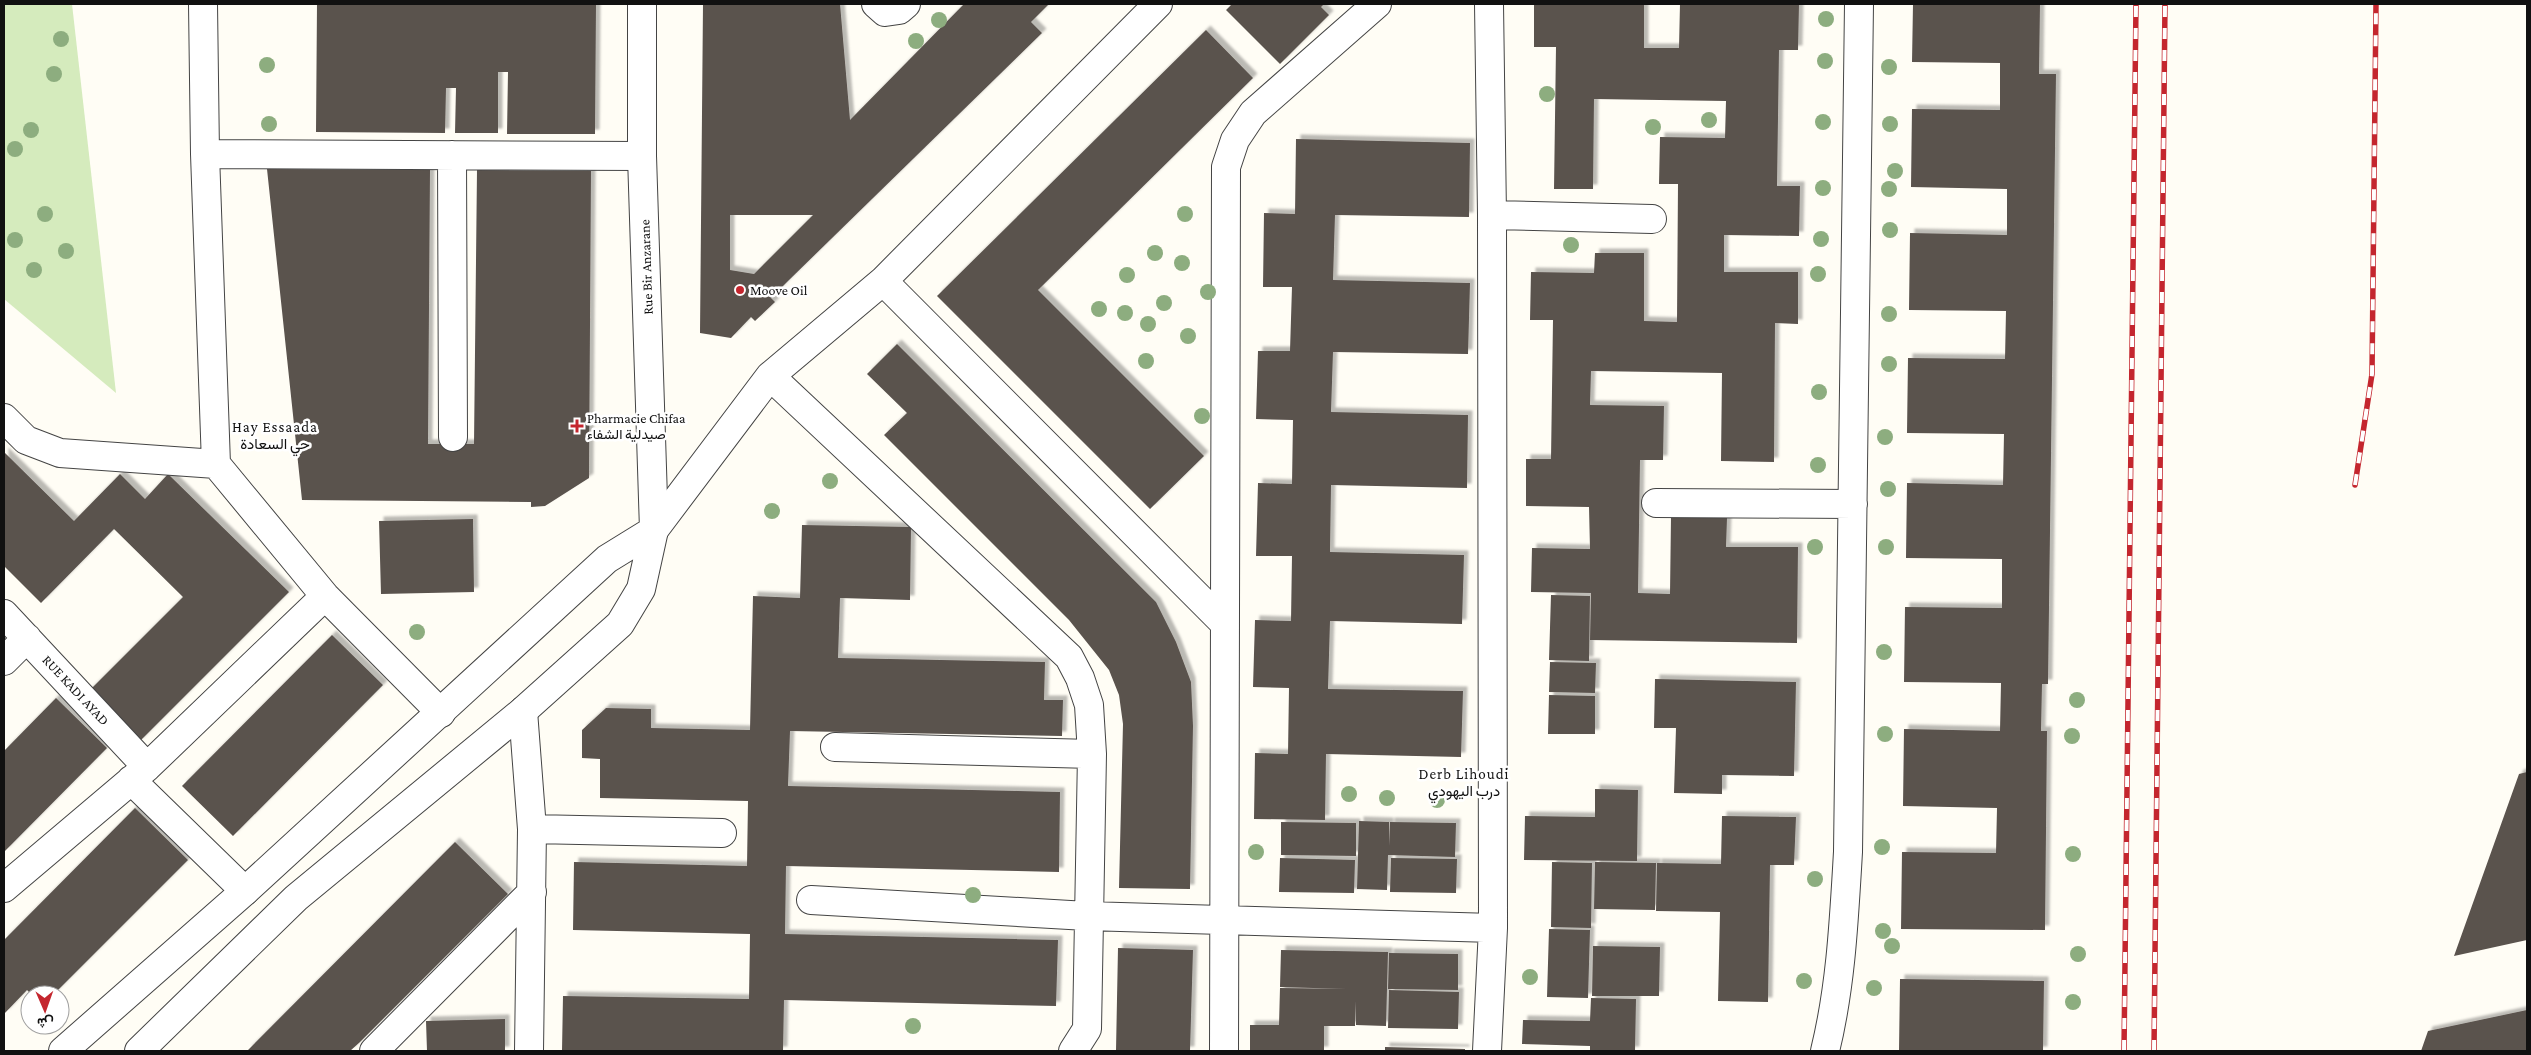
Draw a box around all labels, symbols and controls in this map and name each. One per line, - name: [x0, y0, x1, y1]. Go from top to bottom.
- street label: Rue Bir Anzarane: [636, 219, 656, 315]
- place label: Moove Oil: [750, 282, 808, 298]
- marker: Moove Oil: [734, 284, 746, 296]
- place label: Pharmacie Chifaa صيدلية الشفاء: [587, 410, 686, 442]
- district label: Hay Essaada حي السعادة: [232, 419, 318, 457]
- marker: Pharmacie Chifaa صيدلية الشفاء: [571, 420, 583, 432]
- street label: RUE KADI AYAD: [39, 652, 113, 728]
- district label: Derb Lihoudi درب اليهودي: [1418, 766, 1510, 804]
- north arrow: [20, 985, 70, 1035]
- text: ش: [37, 1014, 54, 1031]

